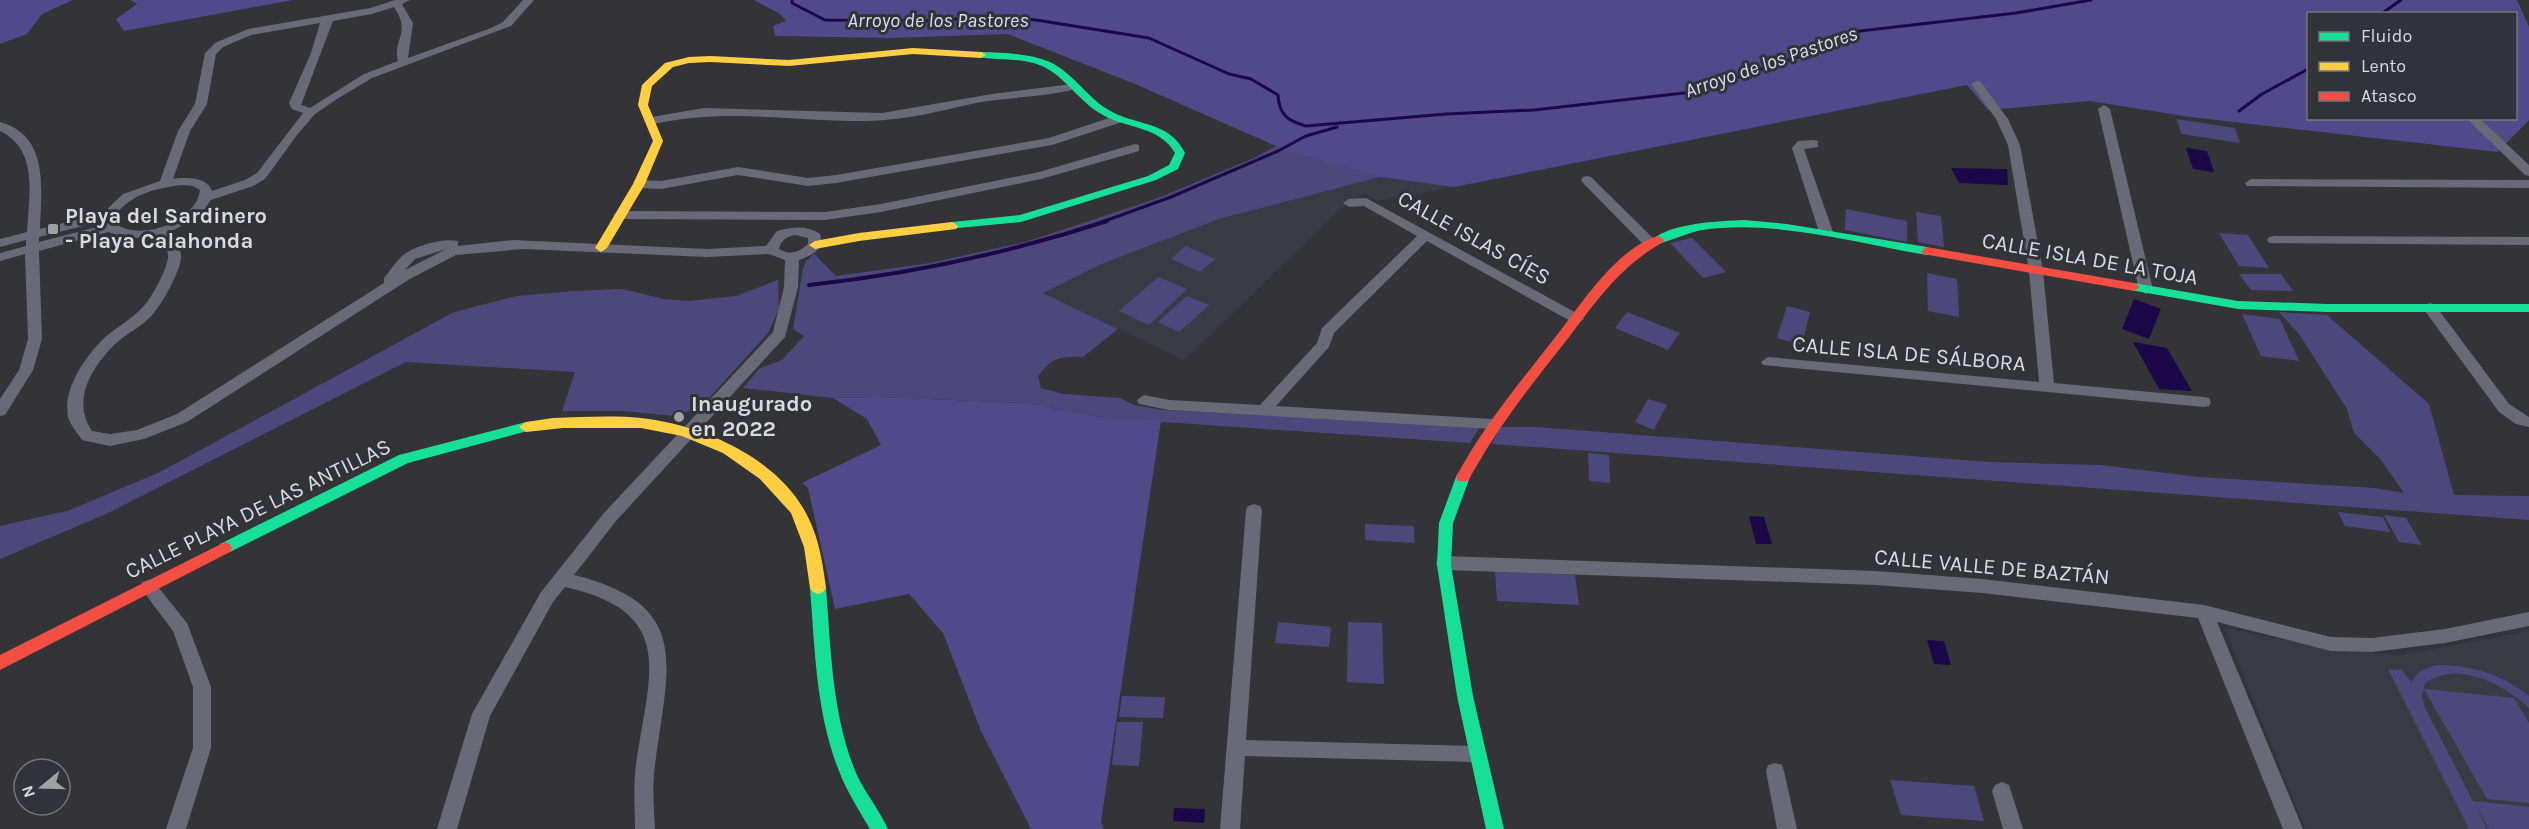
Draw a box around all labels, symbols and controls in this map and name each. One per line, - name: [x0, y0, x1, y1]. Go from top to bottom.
- water label: Arroyo de los Pastores: [847, 9, 1029, 32]
- legend: [2307, 12, 2517, 120]
- water label: Arroyo de los Pastores: [1682, 22, 1860, 102]
- text: Fluido: [2361, 25, 2412, 47]
- text: Lento: [2361, 55, 2406, 77]
- text: Atasco: [2361, 85, 2417, 107]
- street label: CALLE ISLAS CÍES: [1393, 184, 1555, 291]
- place label: Playa del Sardinero - Playa Calahonda: [65, 203, 267, 254]
- marker: Playa del Sardinero - Playa Calahonda: [46, 222, 60, 236]
- street label: CALLE ISLA DE LA TOJA: [1980, 227, 2200, 291]
- street label: CALLE ISLA DE SÁLBORA: [1791, 330, 2027, 377]
- place label: Inaugurado en 2022: [691, 391, 812, 442]
- marker: Inaugurado en 2022: [672, 410, 686, 424]
- street label: CALLE PLAYA DE LAS ANTILLAS: [121, 433, 395, 585]
- street label: CALLE VALLE DE BAZTÁN: [1873, 543, 2111, 590]
- north arrow: [12, 757, 72, 817]
- text: N: [17, 783, 39, 800]

